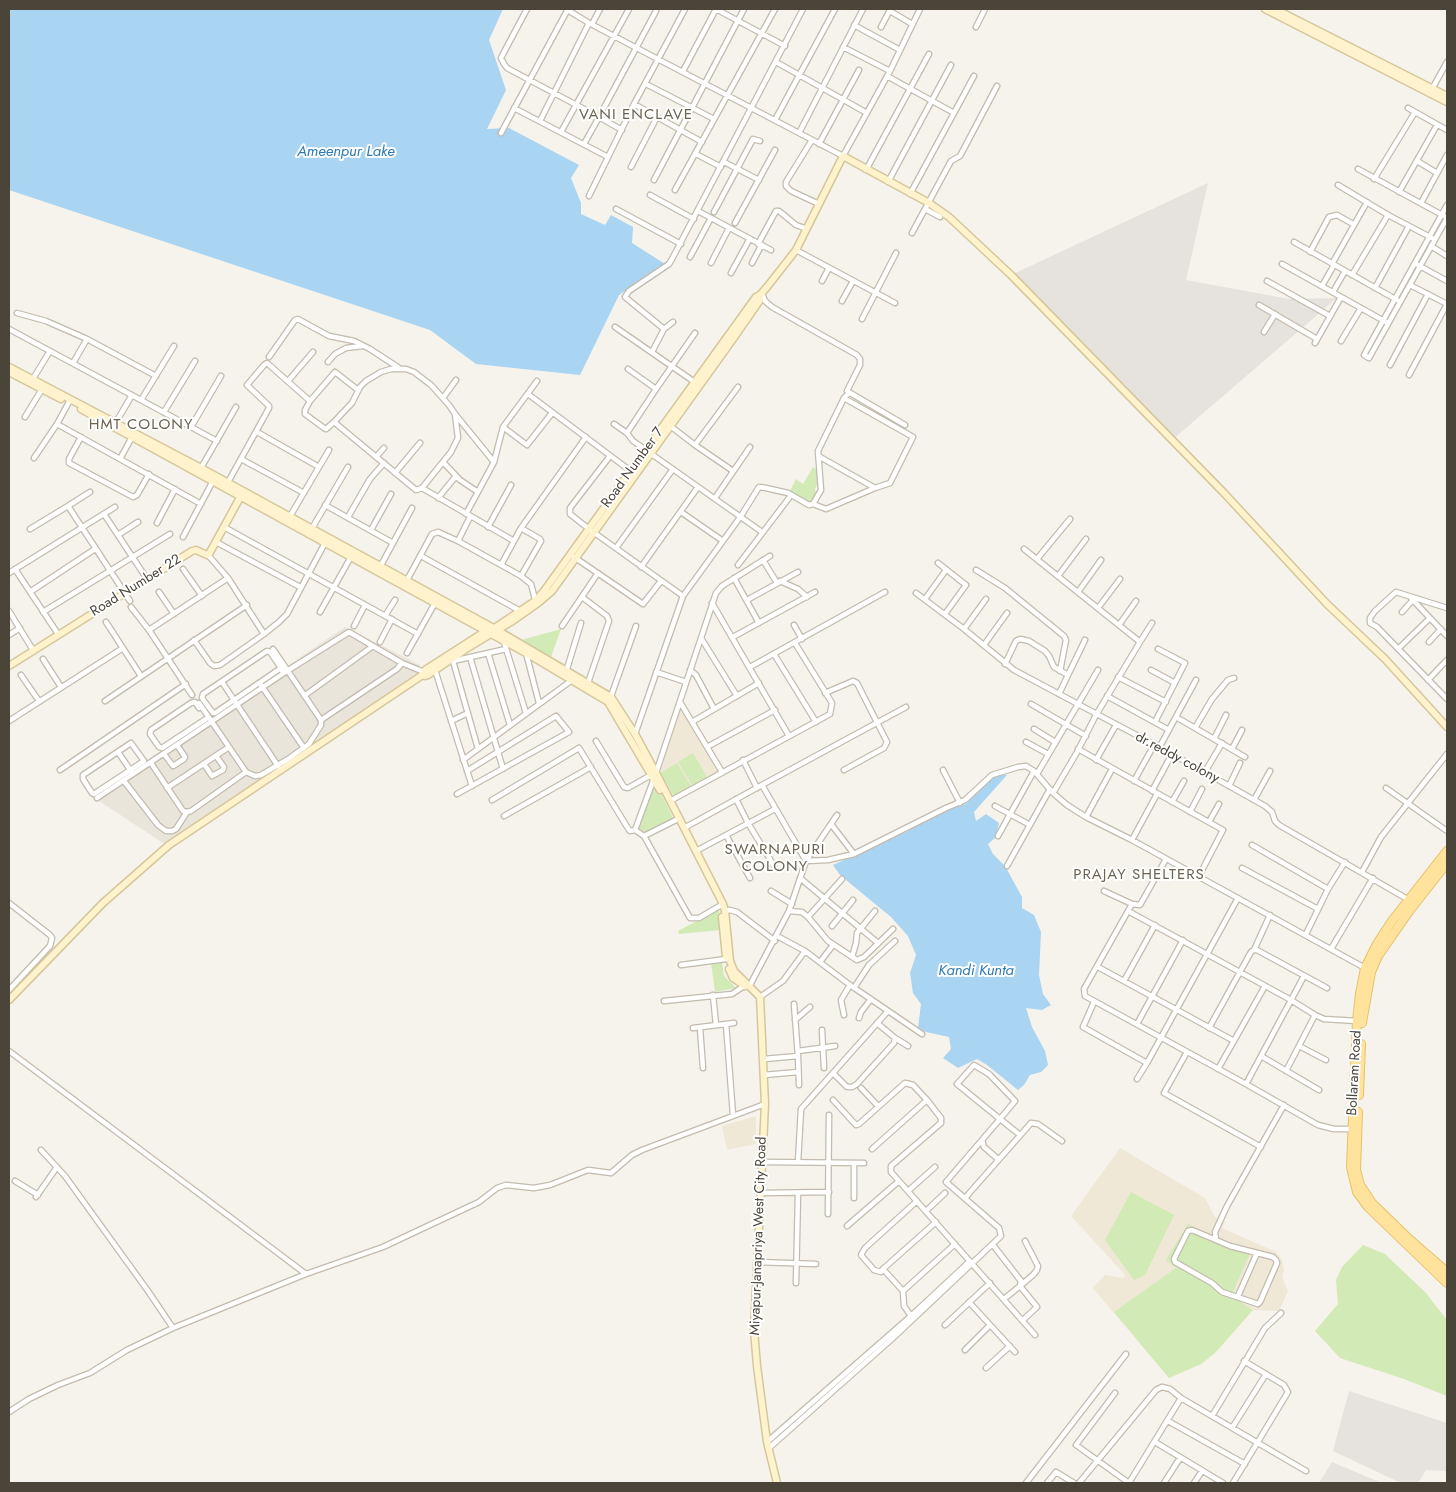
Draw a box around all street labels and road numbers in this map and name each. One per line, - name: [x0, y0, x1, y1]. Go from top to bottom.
- street label: Road Number 7: [598, 425, 668, 511]
- street label: Road Number 22: [88, 551, 184, 621]
- street label: dr.reddy colony: [1132, 729, 1222, 787]
- street label: Bollaram Road: [1344, 1030, 1366, 1116]
- street label: Miyapur-Janapriya West City Road: [747, 1136, 771, 1336]

